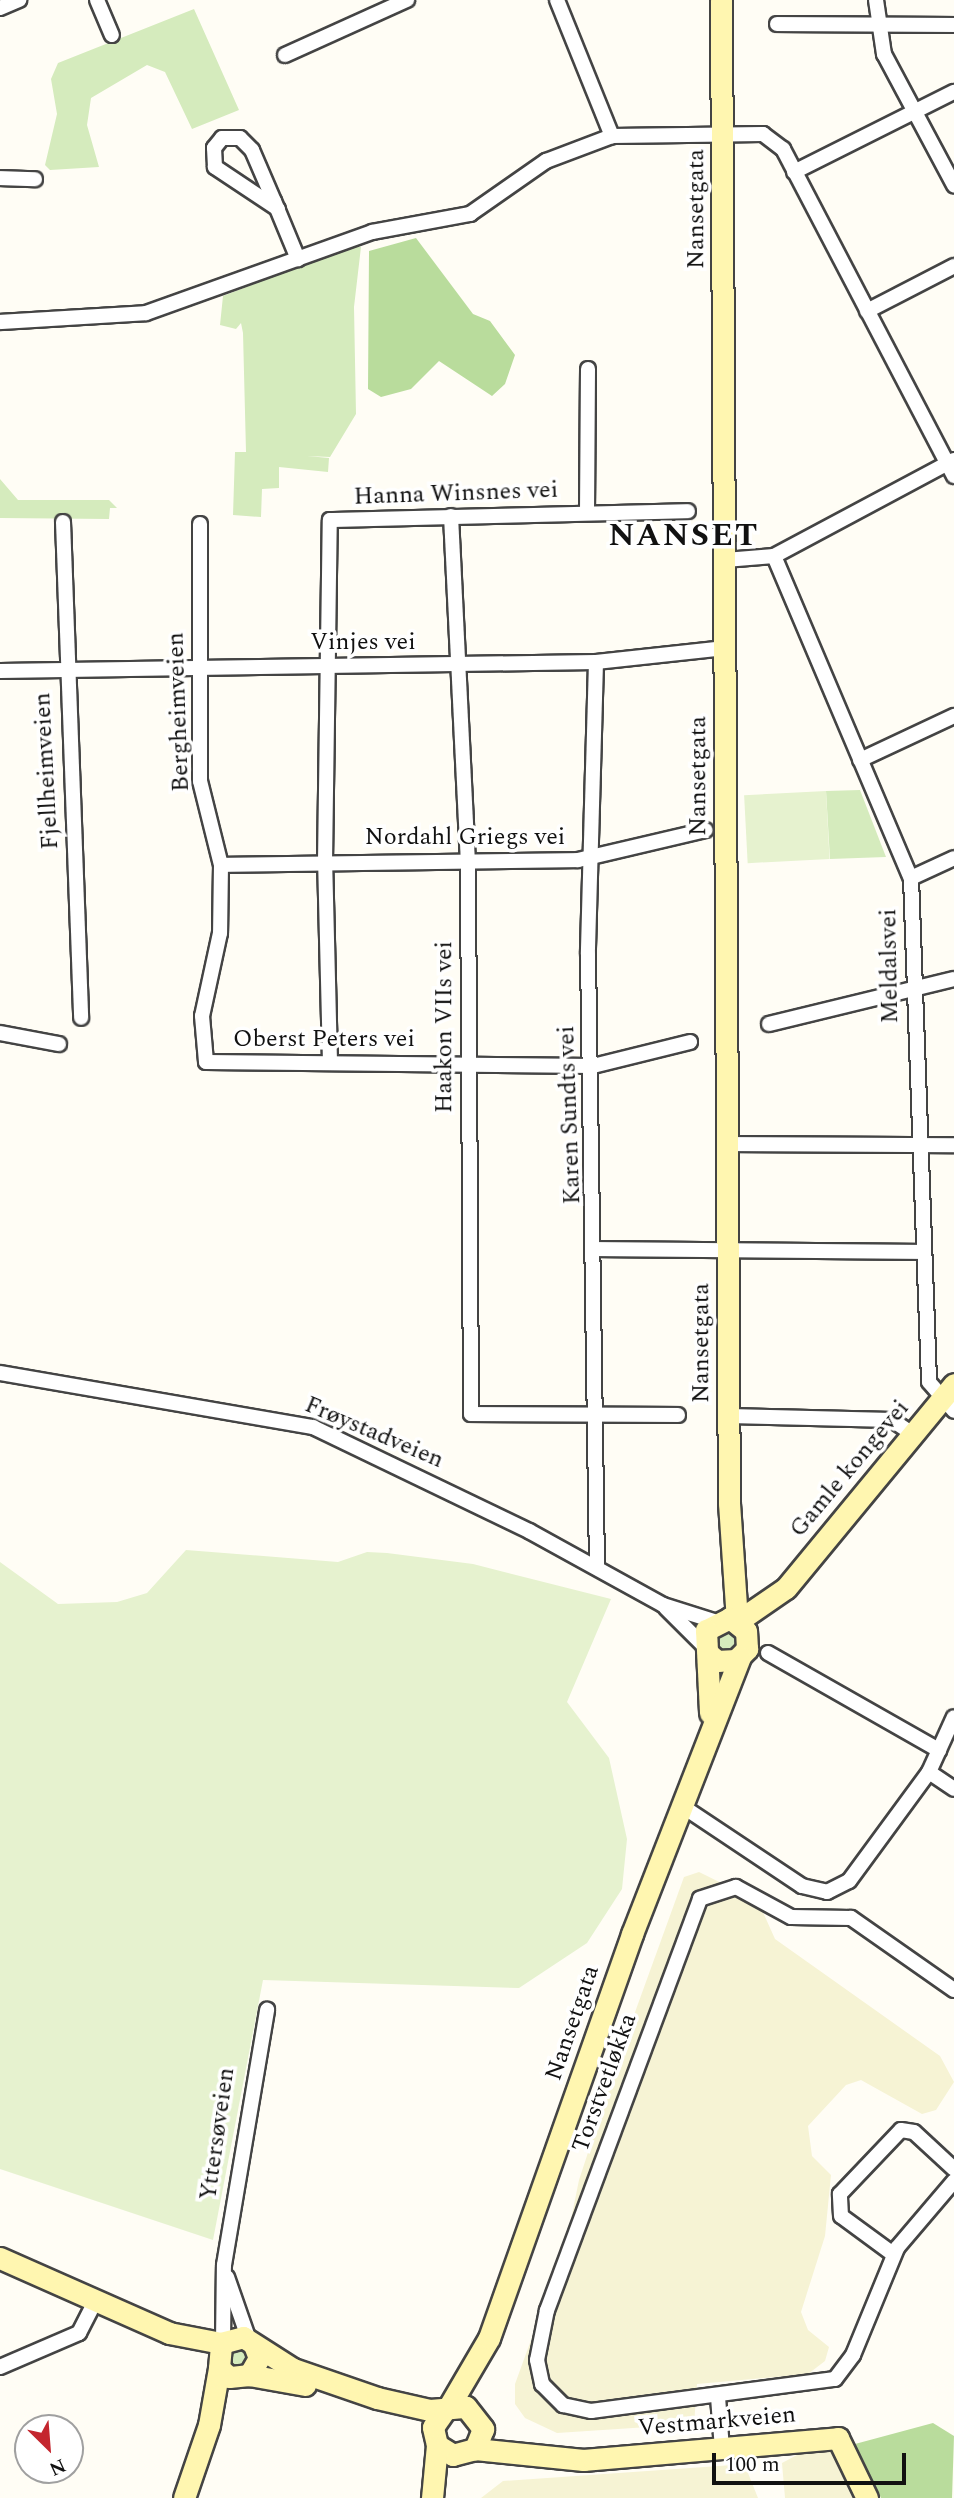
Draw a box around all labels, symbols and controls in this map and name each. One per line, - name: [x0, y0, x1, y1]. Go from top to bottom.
- street label: Nansetgata: [683, 149, 711, 269]
- street label: Hanna Winsnes vei: [353, 476, 559, 512]
- district label: NANSET: [609, 517, 759, 555]
- street label: Vinjes vei: [310, 629, 416, 657]
- street label: Bergheimveien: [162, 632, 196, 792]
- street label: Fjellheimveien: [29, 692, 65, 850]
- street label: Nansetgata: [685, 716, 713, 836]
- street label: Nordahl Griegs vei: [365, 824, 565, 852]
- street label: Meldalsvei: [875, 908, 905, 1024]
- street label: Haakon VIIs vei: [431, 941, 459, 1113]
- street label: Karen Sundts vei: [552, 1025, 588, 1205]
- street label: Oberst Peters vei: [233, 1026, 415, 1054]
- street label: Nansetgata: [688, 1283, 716, 1403]
- street label: Frøystadveien: [300, 1391, 448, 1475]
- street label: Gamle kongevei: [784, 1395, 916, 1543]
- street label: Nansetgata: [540, 1962, 606, 2084]
- street label: Torstvetløkka: [567, 2010, 643, 2156]
- street label: Yttersøveien: [194, 2066, 242, 2202]
- street label: Vestmarkveien: [637, 2401, 797, 2443]
- north arrow: [14, 2414, 84, 2484]
- scale bar: [716, 2438, 910, 2482]
- text: 100 m: [725, 2449, 780, 2481]
- text: N: [44, 2450, 70, 2483]

